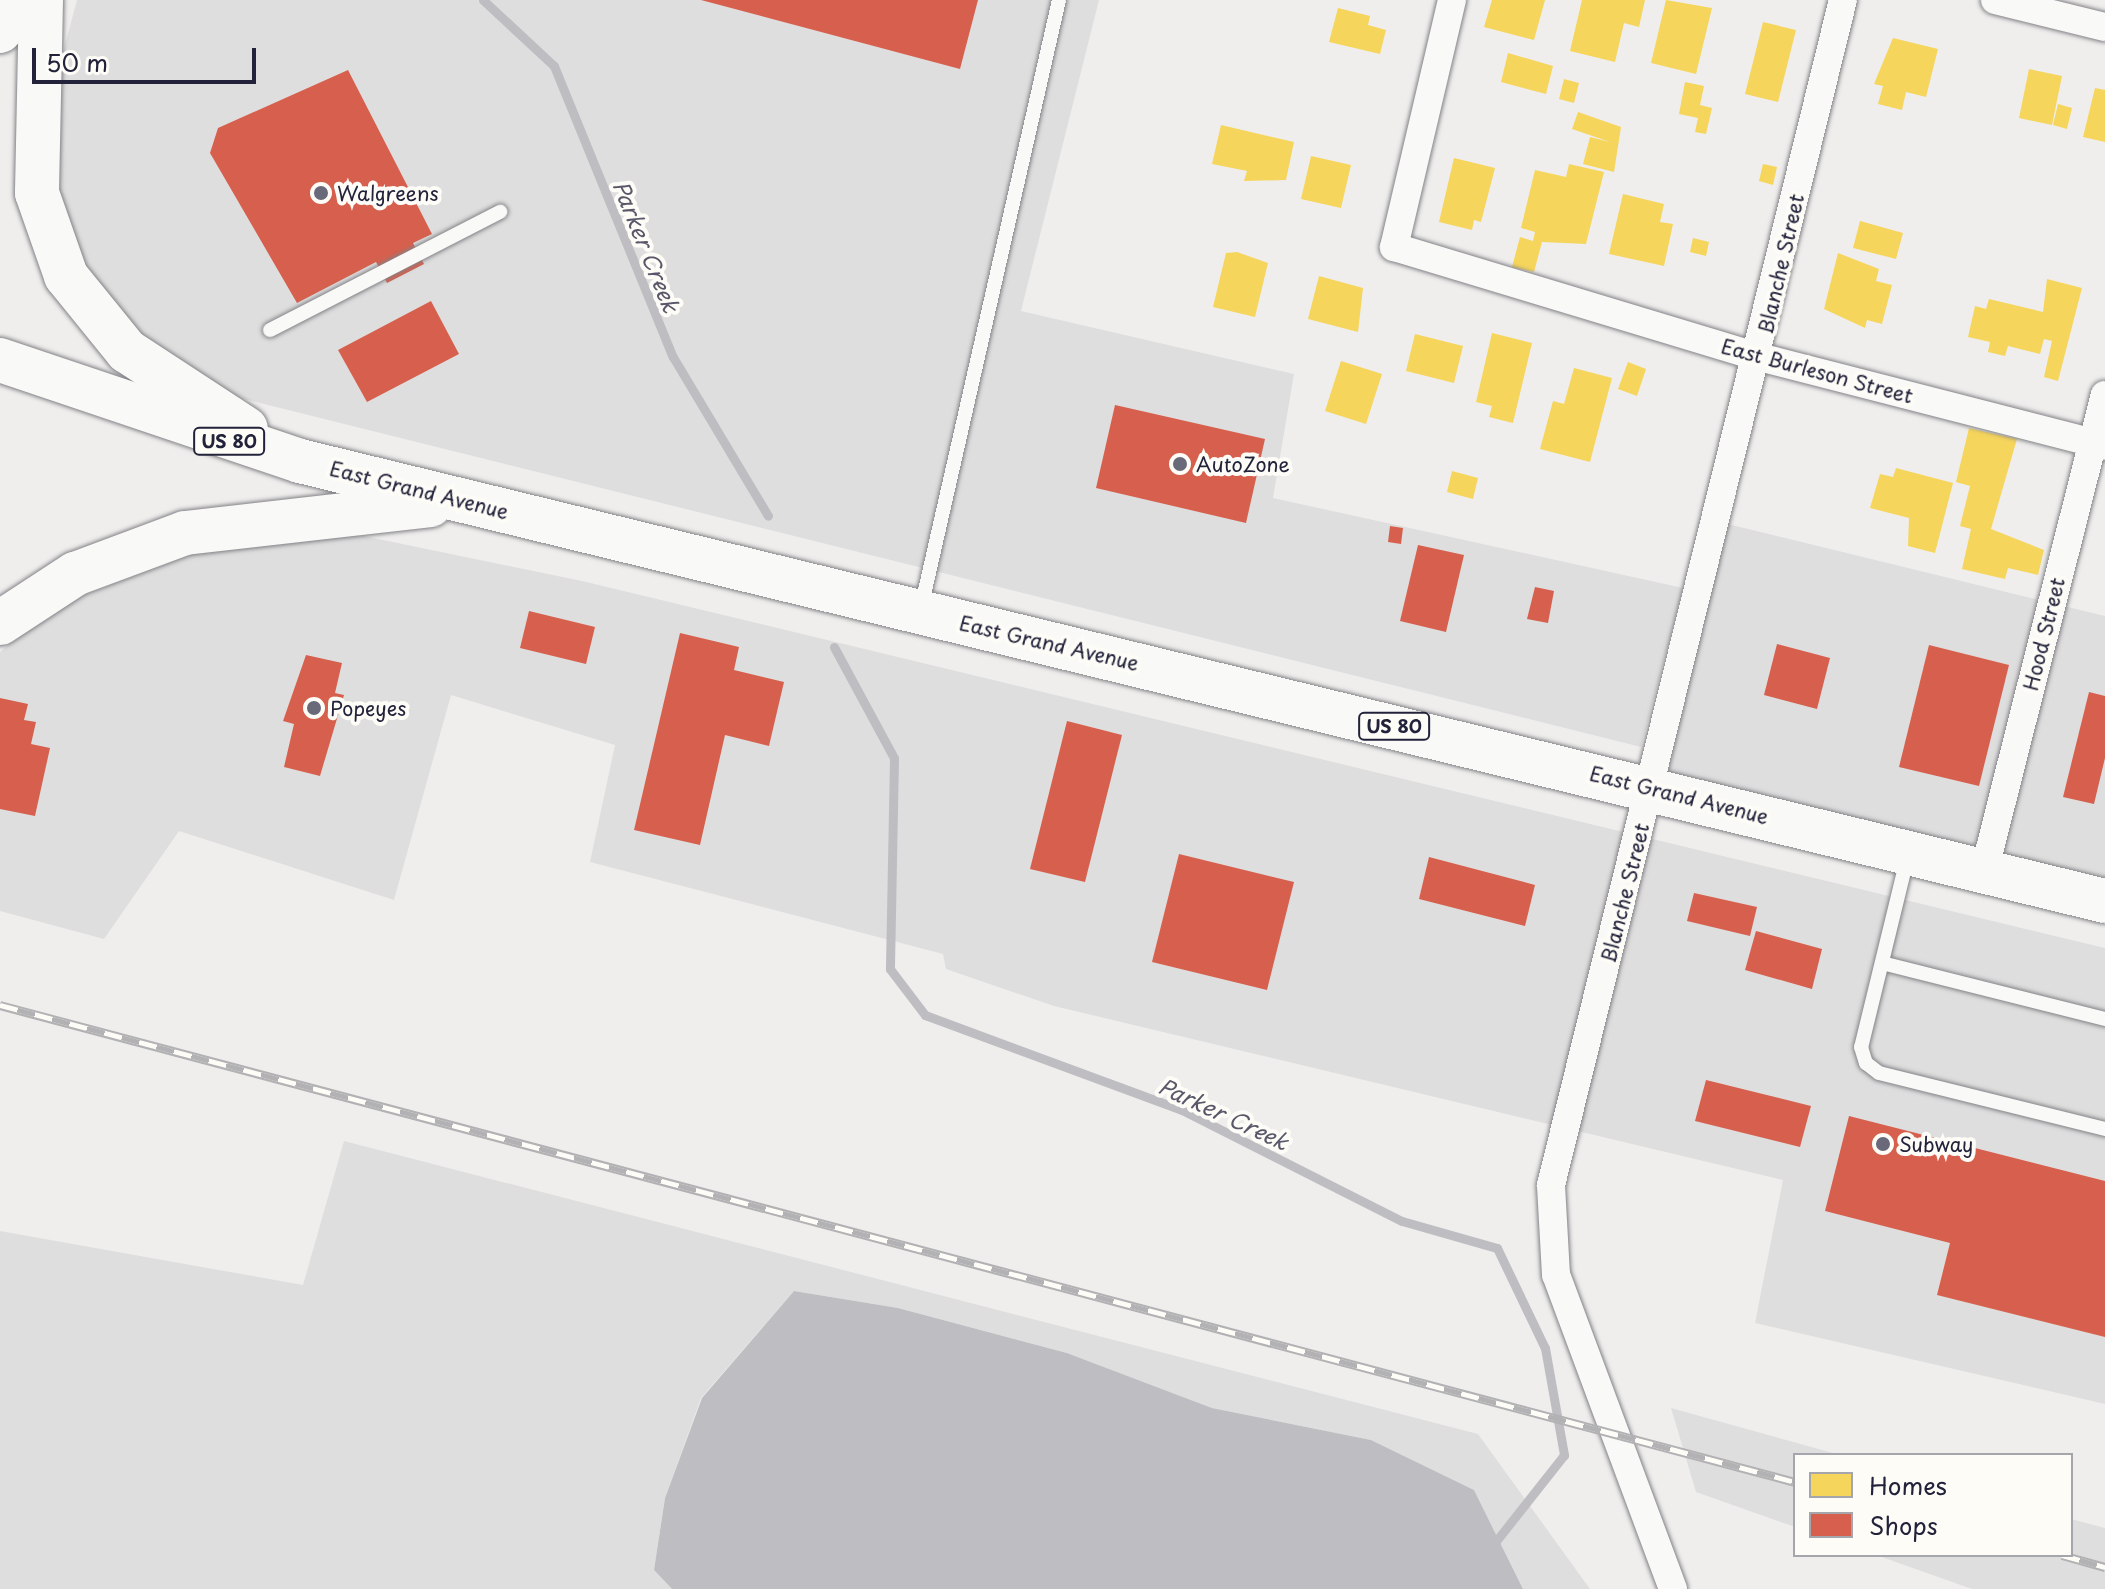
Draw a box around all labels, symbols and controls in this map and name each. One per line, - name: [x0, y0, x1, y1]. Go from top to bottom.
- scale bar: [36, 32, 260, 82]
- text: 50 m: [46, 44, 108, 80]
- water label: Parker Creek: [608, 175, 686, 317]
- place label: Walgreens: [337, 181, 439, 205]
- marker: Walgreens: [312, 184, 330, 202]
- street label: Blanche Street: [1753, 192, 1809, 336]
- street label: East Burleson Street: [1719, 334, 1915, 408]
- road number: US 80: [193, 427, 265, 455]
- place label: AutoZone: [1196, 452, 1290, 476]
- marker: AutoZone: [1171, 455, 1189, 473]
- street label: East Grand Avenue: [327, 456, 511, 524]
- street label: Hood Street: [2018, 575, 2070, 693]
- street label: East Grand Avenue: [956, 611, 1142, 675]
- place label: Popeyes: [330, 696, 406, 720]
- marker: Popeyes: [305, 699, 323, 717]
- road number: US 80: [1358, 712, 1430, 740]
- street label: East Grand Avenue: [1587, 761, 1771, 829]
- street label: Blanche Street: [1596, 821, 1654, 965]
- water label: Parker Creek: [1154, 1071, 1294, 1155]
- place label: Subway: [1899, 1132, 1973, 1156]
- marker: Subway: [1874, 1135, 1892, 1153]
- legend: [1793, 1453, 2073, 1557]
- text: Homes: [1869, 1467, 1947, 1503]
- text: Shops: [1869, 1507, 1938, 1543]

